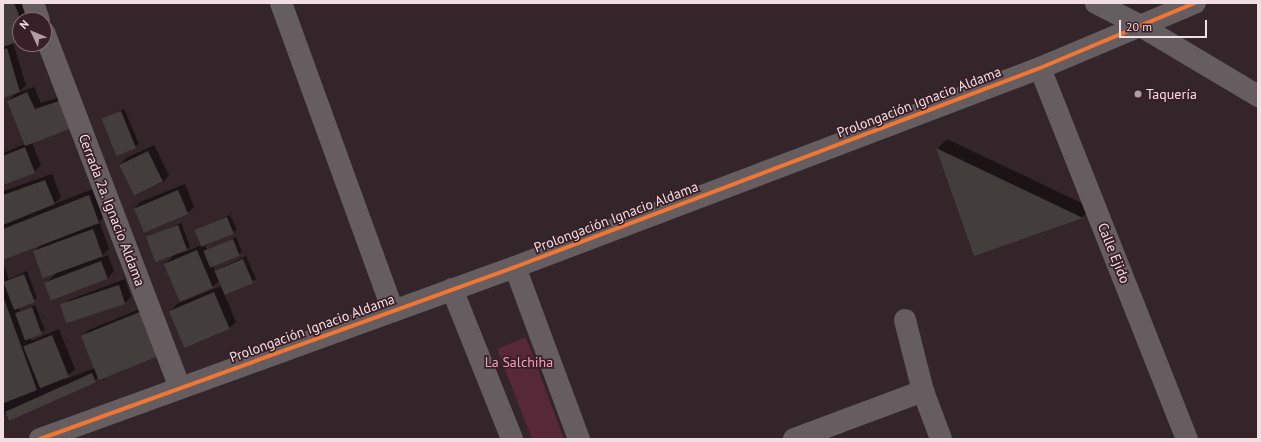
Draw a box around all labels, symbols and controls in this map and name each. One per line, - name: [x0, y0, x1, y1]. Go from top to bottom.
- north arrow: [12, 12, 52, 52]
- scale bar: [1121, 12, 1209, 38]
- text: N: [17, 17, 32, 32]
- text: 20 m: [1126, 19, 1152, 34]
- street label: Prolongación Ignacio Aldama: [834, 63, 1004, 141]
- place label: Taquería: [1146, 86, 1197, 102]
- marker: Taquería: [1133, 89, 1143, 99]
- street label: Cerrada 2a. Ignacio Aldama: [75, 131, 149, 289]
- street label: Prolongación Ignacio Aldama: [531, 178, 701, 256]
- street label: Calle Ejido: [1094, 220, 1134, 286]
- street label: Prolongación Ignacio Aldama: [227, 290, 397, 366]
- park label: La Salchiha: [485, 354, 553, 370]

